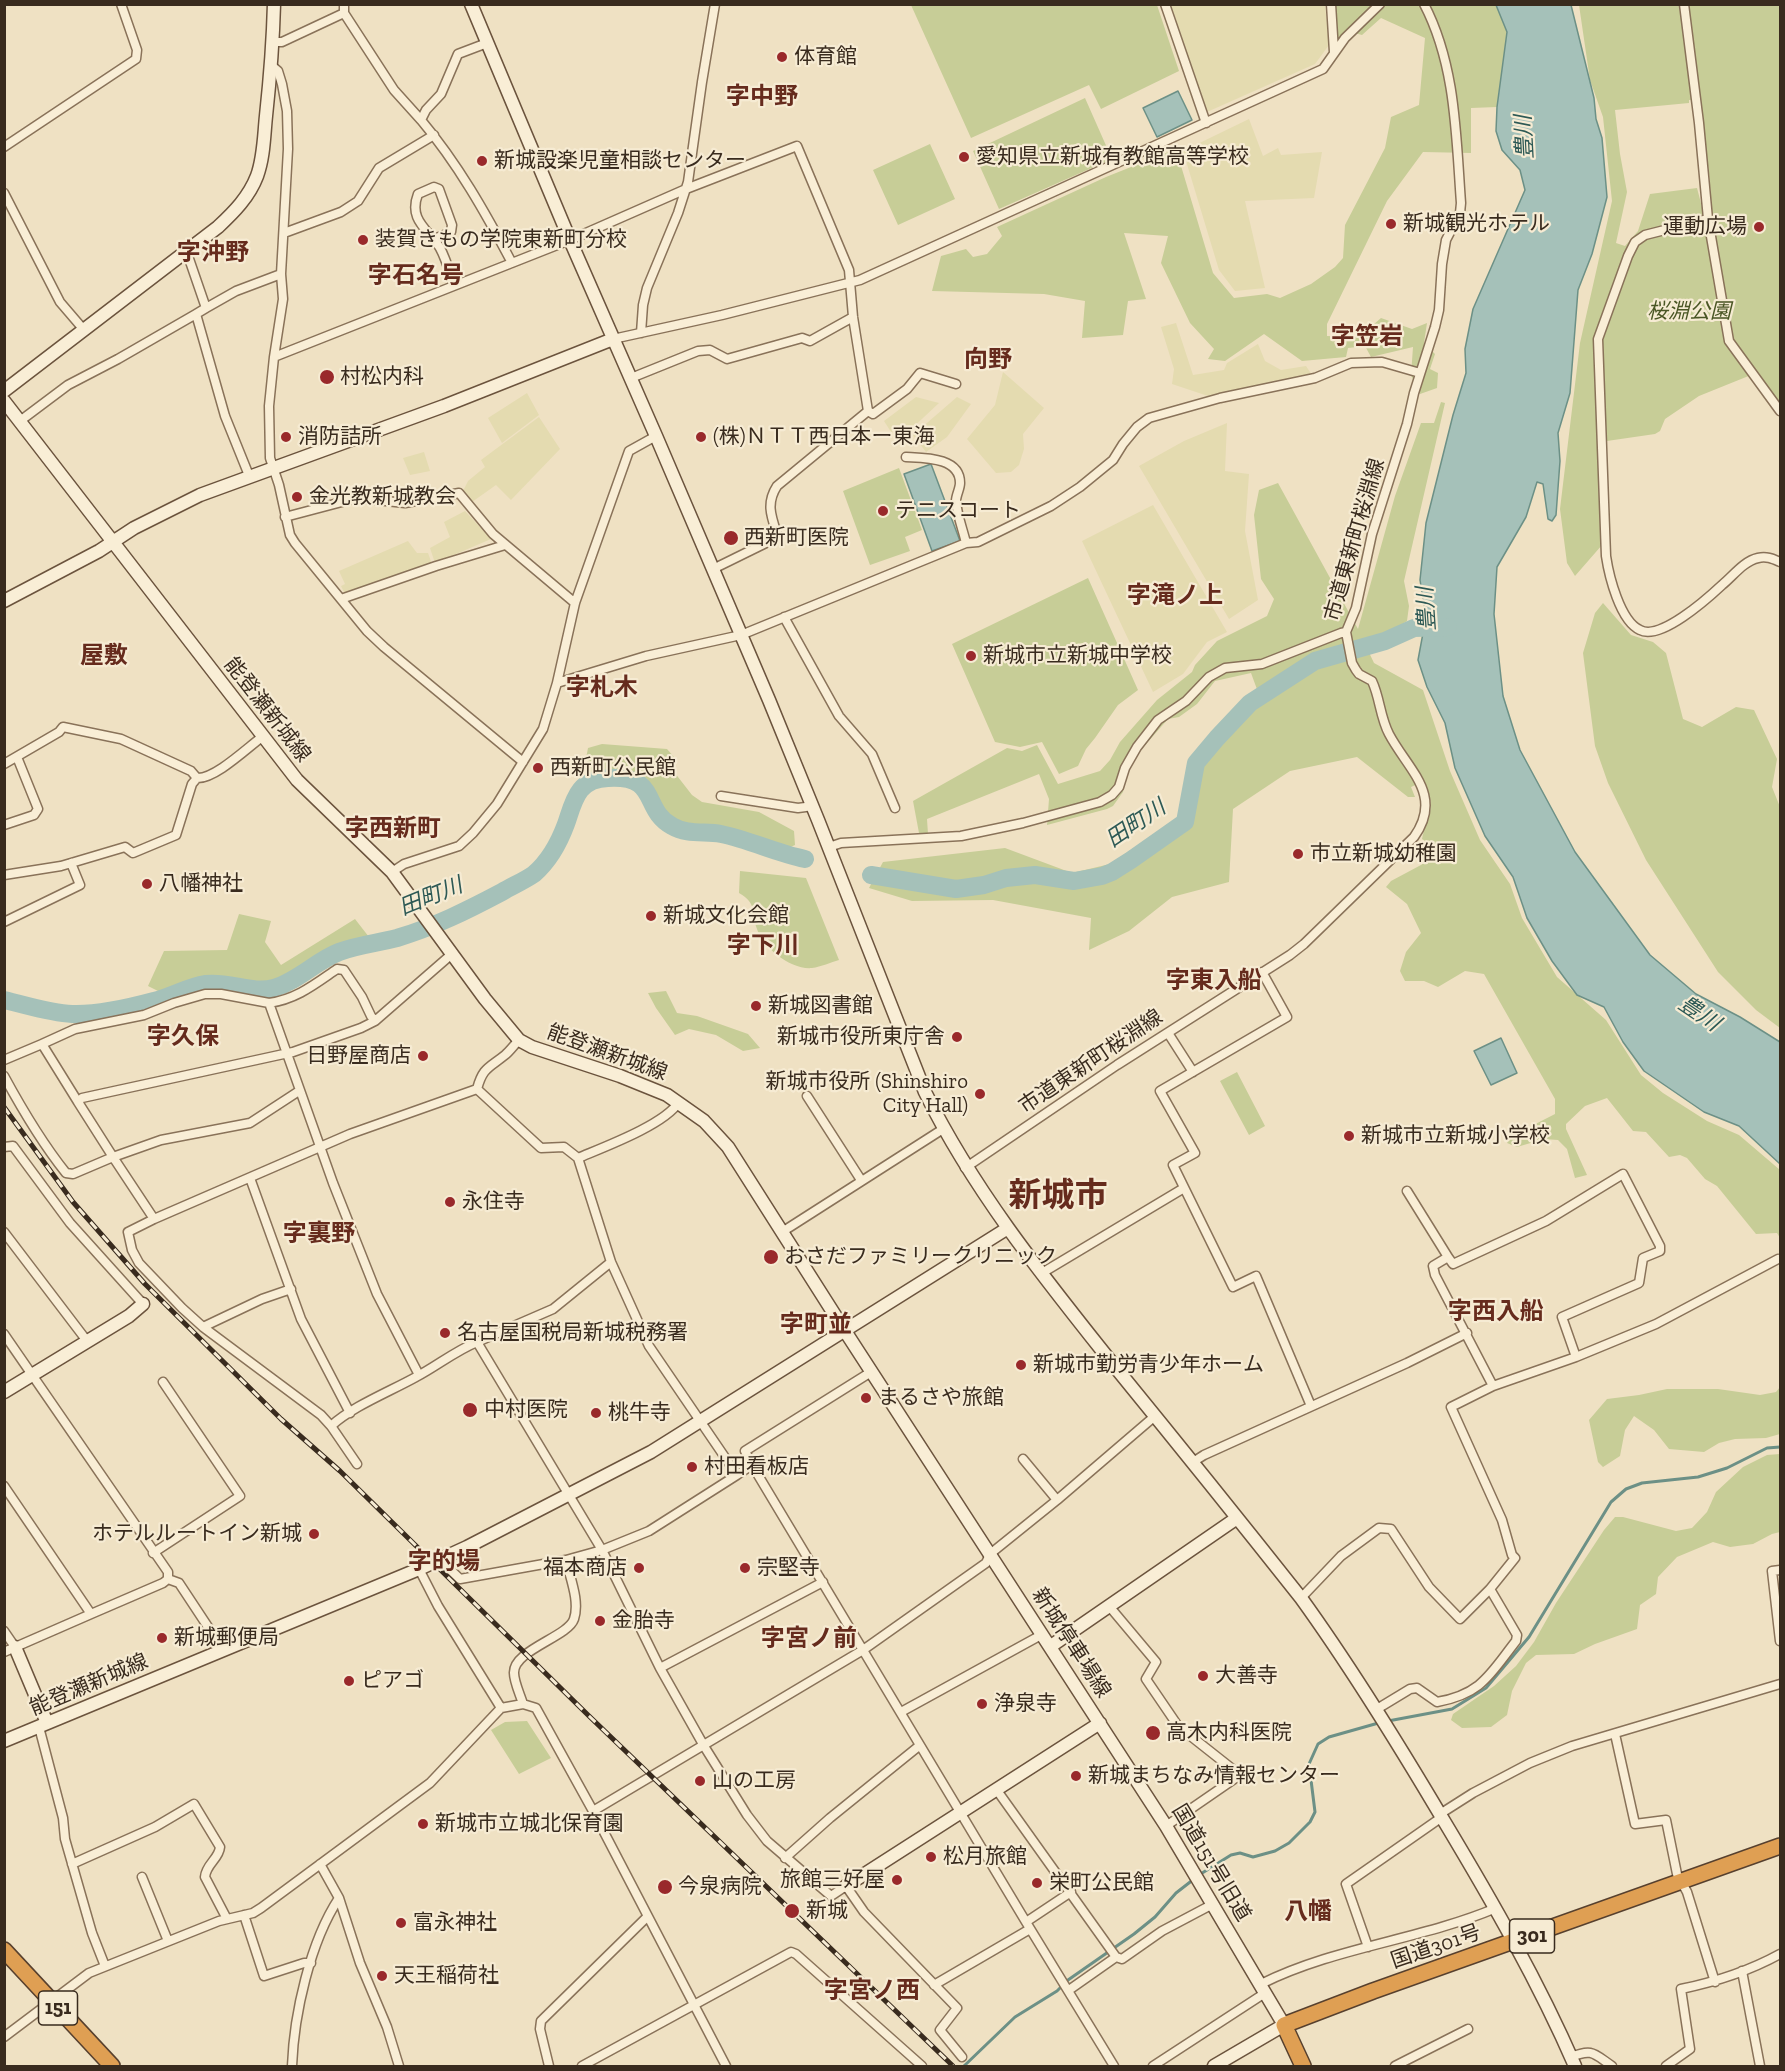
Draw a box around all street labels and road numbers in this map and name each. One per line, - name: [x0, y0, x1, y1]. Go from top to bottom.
- street label: 市道東新町桜淵線: [1320, 456, 1390, 624]
- street label: 能登瀬新城線: [218, 653, 316, 767]
- street label: 市道東新町桜淵線: [1014, 1005, 1168, 1119]
- street label: 能登瀬新城線: [543, 1020, 671, 1086]
- street label: 新城停車場線: [1026, 1583, 1116, 1703]
- street label: 能登瀬新城線: [26, 1649, 152, 1721]
- street label: 国道151号旧道: [1166, 1800, 1256, 1926]
- road number: 301: [1510, 1919, 1555, 1953]
- street label: 国道301号: [1388, 1920, 1484, 1974]
- road number: 151: [38, 1991, 78, 2025]

